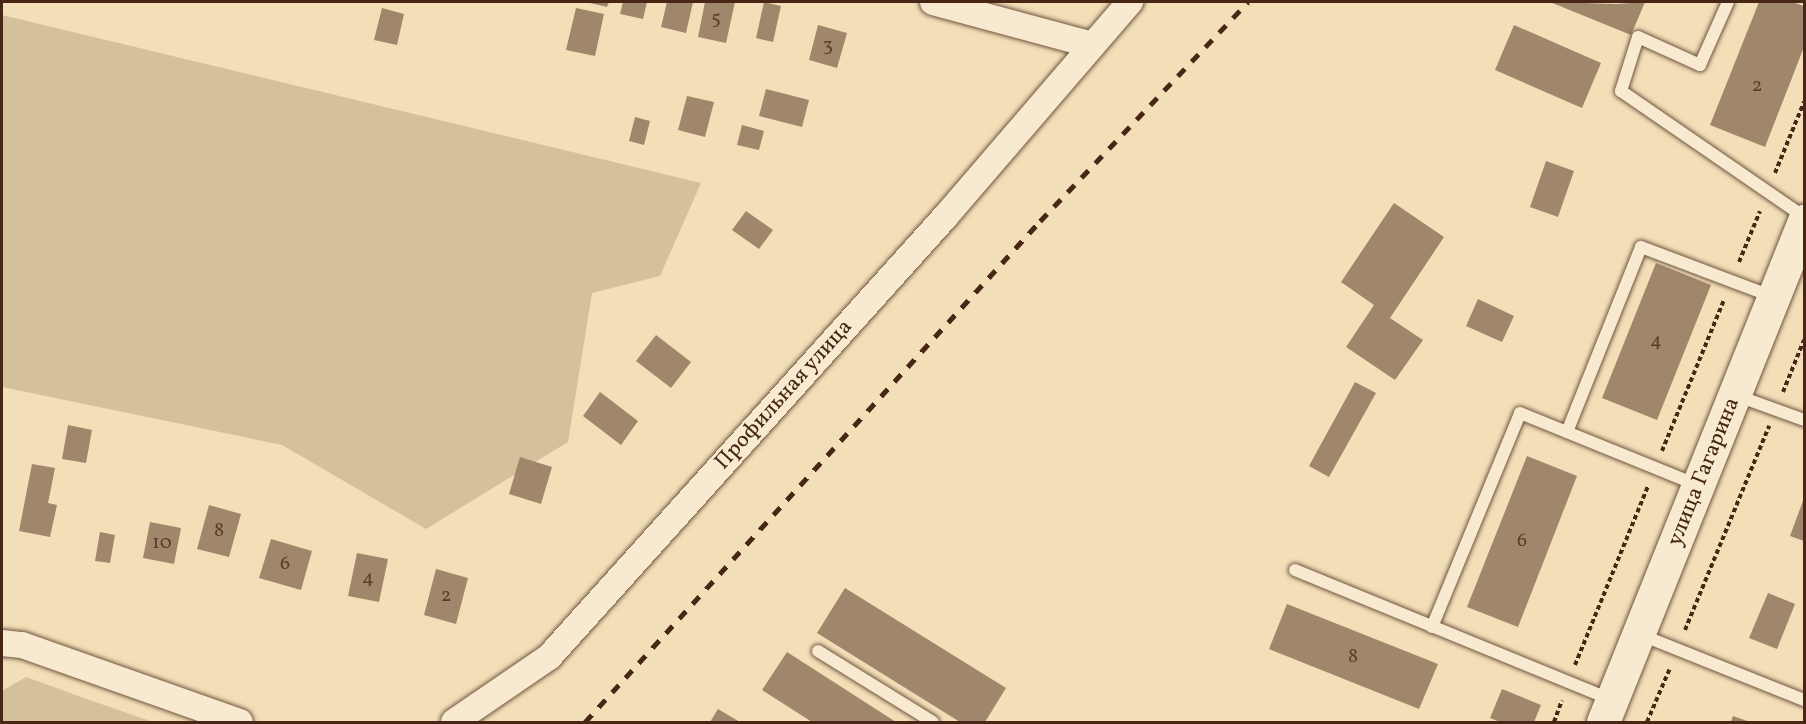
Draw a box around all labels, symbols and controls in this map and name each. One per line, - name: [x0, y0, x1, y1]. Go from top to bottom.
- house number: 5: [711, 7, 721, 31]
- house number: 3: [823, 34, 833, 58]
- house number: 2: [1752, 74, 1762, 98]
- street label: Профильная улица: [709, 314, 859, 476]
- house number: 4: [1650, 329, 1662, 353]
- street label: улица Гагарина: [1662, 394, 1746, 550]
- house number: 8: [214, 519, 224, 543]
- house number: 6: [1517, 529, 1527, 553]
- house number: 10: [152, 531, 172, 555]
- house number: 6: [280, 552, 290, 576]
- house number: 4: [362, 566, 374, 590]
- house number: 2: [441, 584, 451, 608]
- house number: 8: [1348, 645, 1358, 669]

